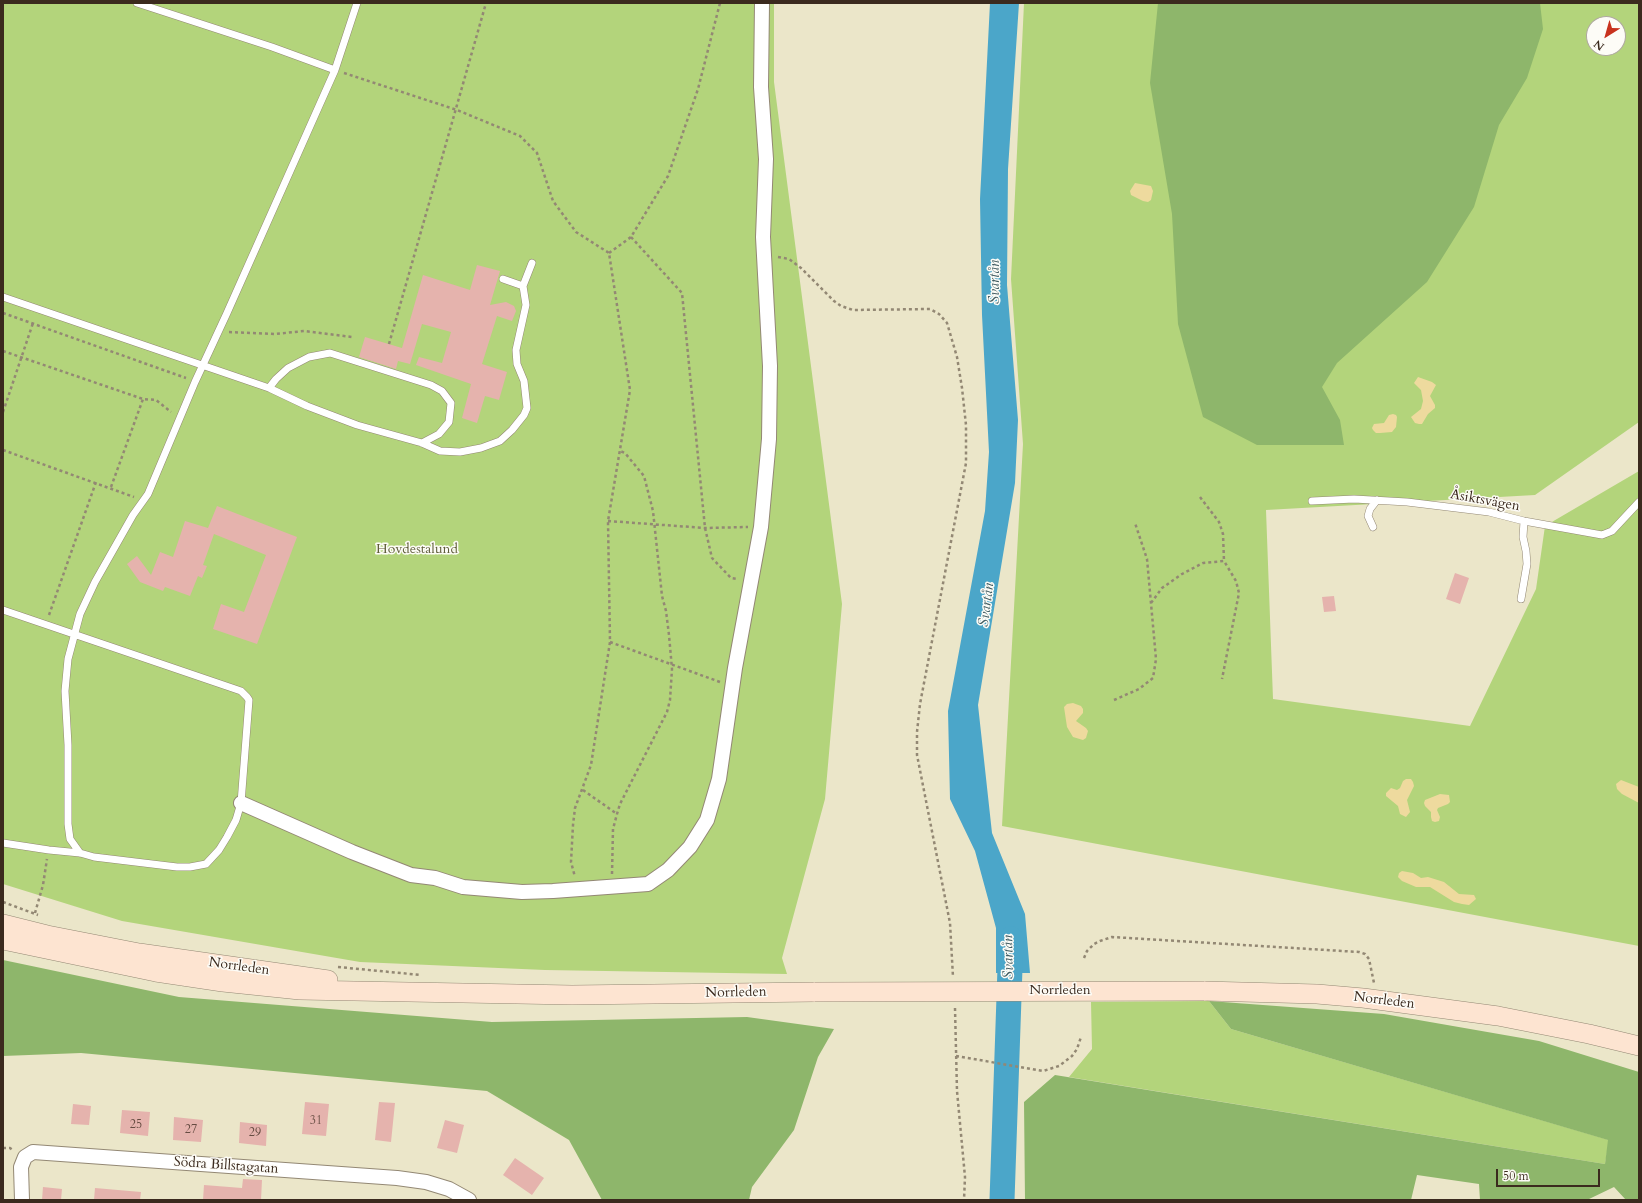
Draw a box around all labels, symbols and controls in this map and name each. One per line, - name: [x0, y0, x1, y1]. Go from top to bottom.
- north arrow: [1586, 16, 1626, 56]
- text: N: [1591, 36, 1607, 54]
- water label: Svartån: [987, 260, 1005, 304]
- street label: Åsiktsvägen: [1449, 487, 1521, 515]
- park label: Hovdestalund: [376, 542, 458, 558]
- water label: Svartån: [975, 582, 999, 628]
- water label: Svartån: [1000, 935, 1018, 979]
- street label: Norrleden: [207, 954, 271, 980]
- street label: Norrleden: [1029, 983, 1091, 999]
- street label: Norrleden: [705, 984, 767, 1002]
- street label: Norrleden: [1353, 989, 1415, 1013]
- house number: 31: [310, 1114, 322, 1128]
- house number: 25: [130, 1118, 142, 1132]
- house number: 27: [185, 1123, 197, 1137]
- house number: 29: [249, 1126, 261, 1140]
- street label: Södra Billstagatan: [173, 1154, 279, 1178]
- scale bar: [1498, 1161, 1602, 1187]
- text: 50 m: [1503, 1168, 1529, 1184]

